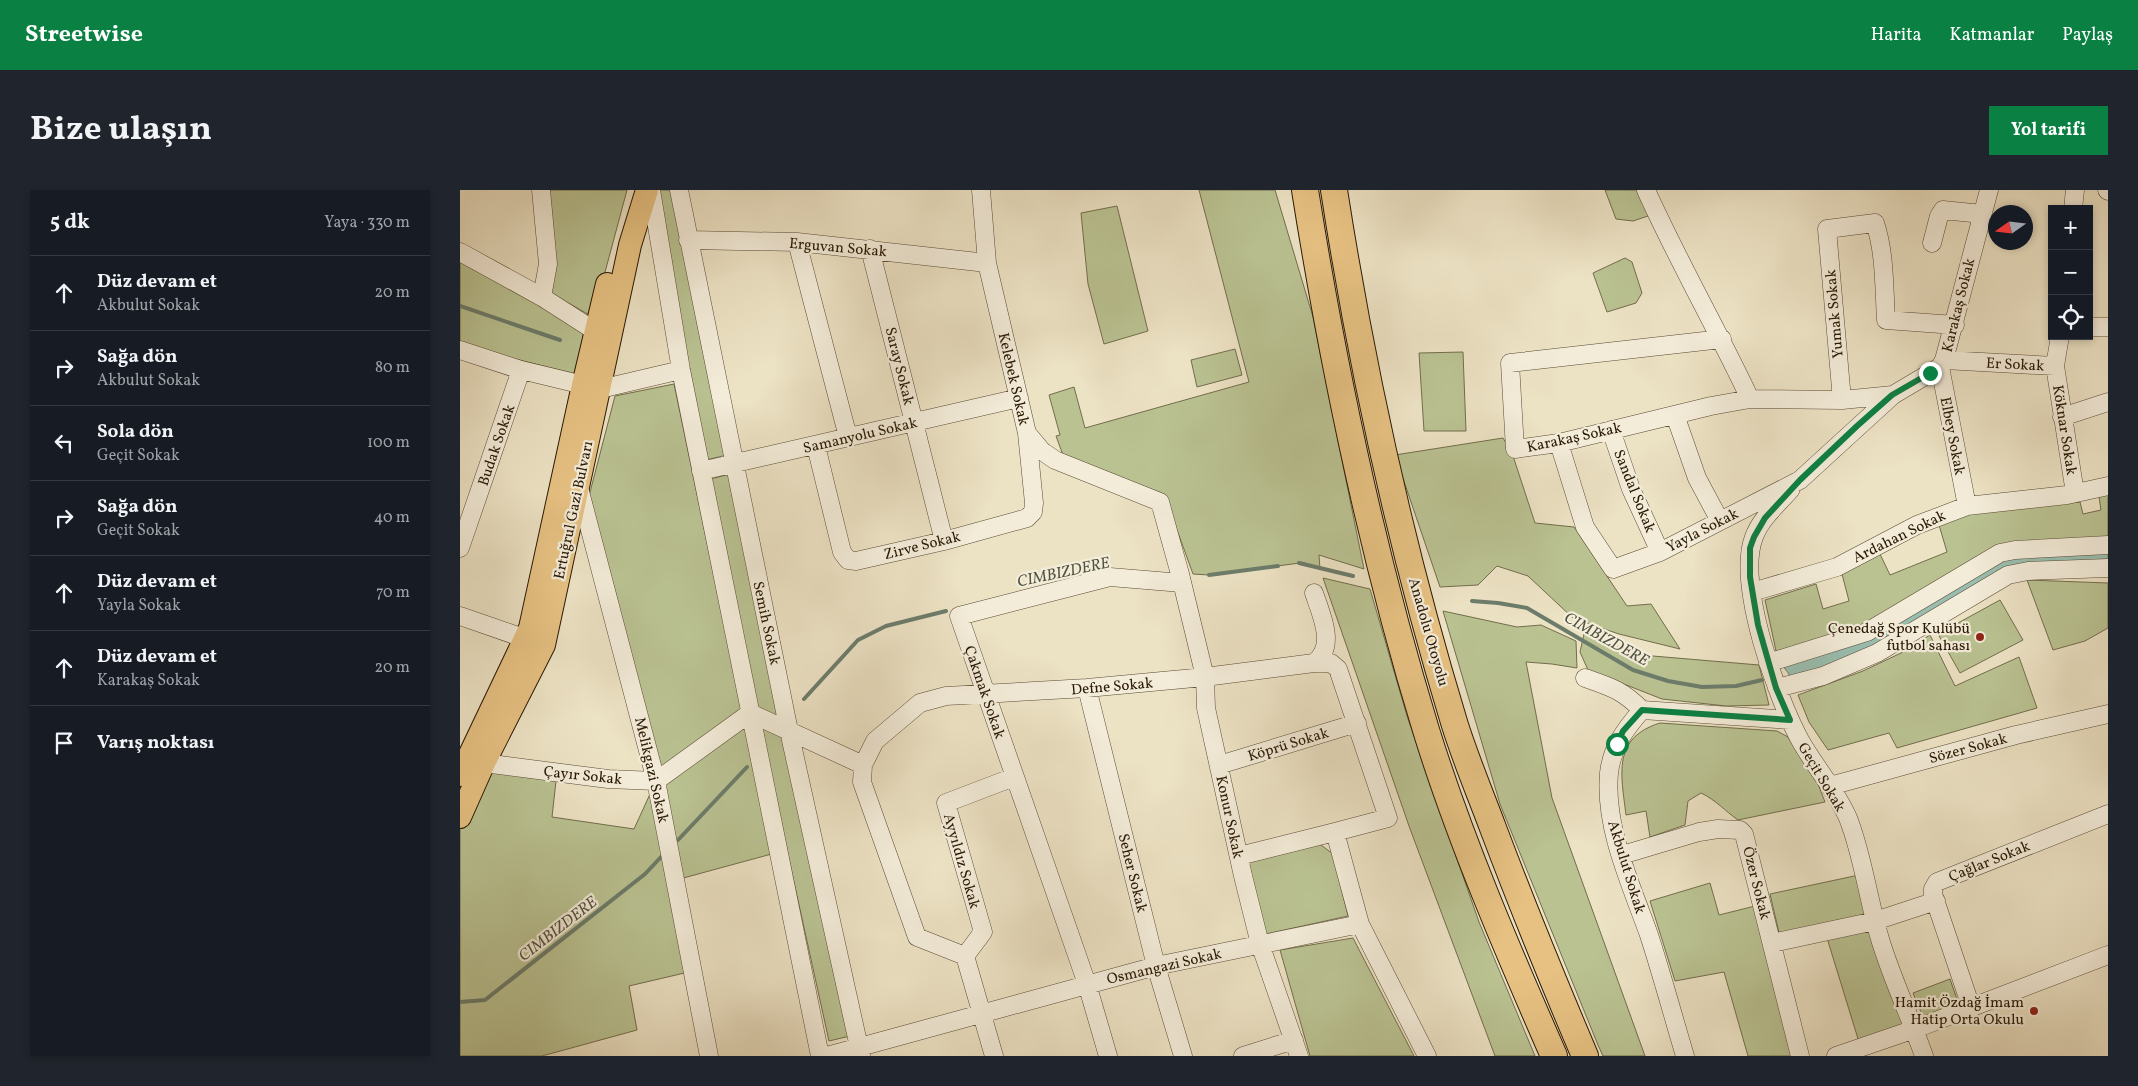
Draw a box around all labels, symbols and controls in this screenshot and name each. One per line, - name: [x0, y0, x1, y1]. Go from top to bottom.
- text: Streetwise: [25, 18, 143, 52]
- text: Harita: [1871, 23, 1922, 48]
- text: Katmanlar: [1950, 23, 2034, 48]
- text: Paylaş: [2062, 23, 2113, 48]
- text: Bize ulaşın: [30, 106, 212, 154]
- button: Yol tarifi: [1989, 106, 2108, 155]
- north arrow: [1988, 205, 2033, 250]
- map controls: [2048, 205, 2093, 340]
- button: +: [2048, 205, 2093, 250]
- text: 5 dk: [50, 208, 90, 237]
- text: Yaya · 330 m: [324, 212, 410, 234]
- street label: Erguvan Sokak: [788, 234, 888, 263]
- button: −: [2048, 250, 2093, 295]
- street label: Karakaş Sokak: [1938, 256, 1981, 355]
- text: Düz devam et: [97, 269, 217, 295]
- street label: Yumak Sokak: [1821, 269, 1850, 359]
- icon: ahead: [50, 279, 78, 307]
- text: 20 m: [375, 282, 410, 304]
- text: Akbulut Sokak: [97, 295, 200, 317]
- button: locate: [2048, 295, 2093, 340]
- street label: Saray Sokak: [879, 325, 918, 408]
- street label: Kelebek Sokak: [992, 331, 1033, 428]
- text: Sağa dön: [97, 344, 177, 370]
- street label: Er Sokak: [1985, 353, 2045, 378]
- icon: right: [50, 354, 78, 382]
- text: 80 m: [375, 357, 410, 379]
- route end: [1919, 362, 1942, 385]
- text: Akbulut Sokak: [97, 370, 200, 392]
- street label: Köknar Sokak: [2046, 384, 2081, 477]
- street label: Elbey Sokak: [1934, 395, 1969, 477]
- street label: Budak Sokak: [474, 402, 521, 489]
- street label: Samanyolu Sokak: [801, 413, 919, 460]
- street label: Karakaş Sokak: [1525, 418, 1624, 459]
- text: Sola dön: [97, 419, 174, 445]
- icon: left: [50, 429, 78, 457]
- text: 100 m: [367, 432, 410, 454]
- street label: Ertuğrul Gazi Bulvarı: [550, 439, 599, 581]
- text: Geçit Sokak: [97, 445, 180, 467]
- street label: Sandal Sokak: [1607, 447, 1660, 536]
- text: Sağa dön: [97, 494, 177, 520]
- icon: right: [50, 504, 78, 532]
- street label: Yayla Sokak: [1663, 504, 1742, 559]
- street label: Ardahan Sokak: [1850, 506, 1950, 569]
- text: 40 m: [374, 507, 410, 529]
- text: Geçit Sokak: [97, 520, 180, 542]
- street label: Zirve Sokak: [882, 527, 963, 566]
- water label: CIMBIZDERE: [1015, 552, 1112, 594]
- text: Düz devam et: [97, 569, 217, 595]
- street label: Anadolu Otoyolu: [1402, 576, 1453, 689]
- icon: ahead: [50, 579, 78, 607]
- street label: Semih Sokak: [746, 580, 785, 667]
- text: 70 m: [376, 582, 410, 604]
- text: Yayla Sokak: [97, 595, 181, 617]
- water label: CIMBIZDERE: [1560, 607, 1653, 673]
- place label: Çenedağ Spor Kulübü futbol sahası: [1828, 619, 1970, 657]
- marker: Çenedağ Spor Kulübü futbol sahası: [1974, 631, 1986, 643]
- street label: Çakmak Sokak: [958, 643, 1009, 742]
- text: Düz devam et: [97, 644, 217, 670]
- icon: ahead: [50, 654, 78, 682]
- text: 20 m: [375, 657, 410, 679]
- text: Karakaş Sokak: [97, 670, 200, 692]
- street label: Defne Sokak: [1070, 673, 1154, 702]
- street label: Melikgazi Sokak: [628, 715, 673, 825]
- street label: Köprü Sokak: [1245, 723, 1332, 768]
- icon: arrive: [50, 729, 78, 757]
- street label: Sözer Sokak: [1927, 729, 2010, 770]
- text: Varış noktası: [97, 730, 214, 756]
- route start: [1606, 733, 1629, 756]
- street label: Geçit Sokak: [1792, 739, 1850, 816]
- street label: Çayır Sokak: [543, 762, 623, 791]
- street label: Konur Sokak: [1210, 774, 1248, 861]
- street label: Ayyıldız Sokak: [937, 811, 984, 912]
- street label: Akbulut Sokak: [1601, 818, 1650, 917]
- street label: Seher Sokak: [1112, 832, 1151, 915]
- street label: Çağlar Sokak: [1946, 837, 2033, 888]
- street label: Özer Sokak: [1736, 845, 1775, 922]
- water label: CIMBIZDERE: [514, 892, 603, 967]
- street label: Osmangazi Sokak: [1105, 944, 1224, 991]
- place label: Hamit Özdağ İmam Hatip Orta Okulu: [1895, 993, 2024, 1031]
- marker: Hamit Özdağ İmam Hatip Orta Okulu: [2028, 1005, 2040, 1017]

